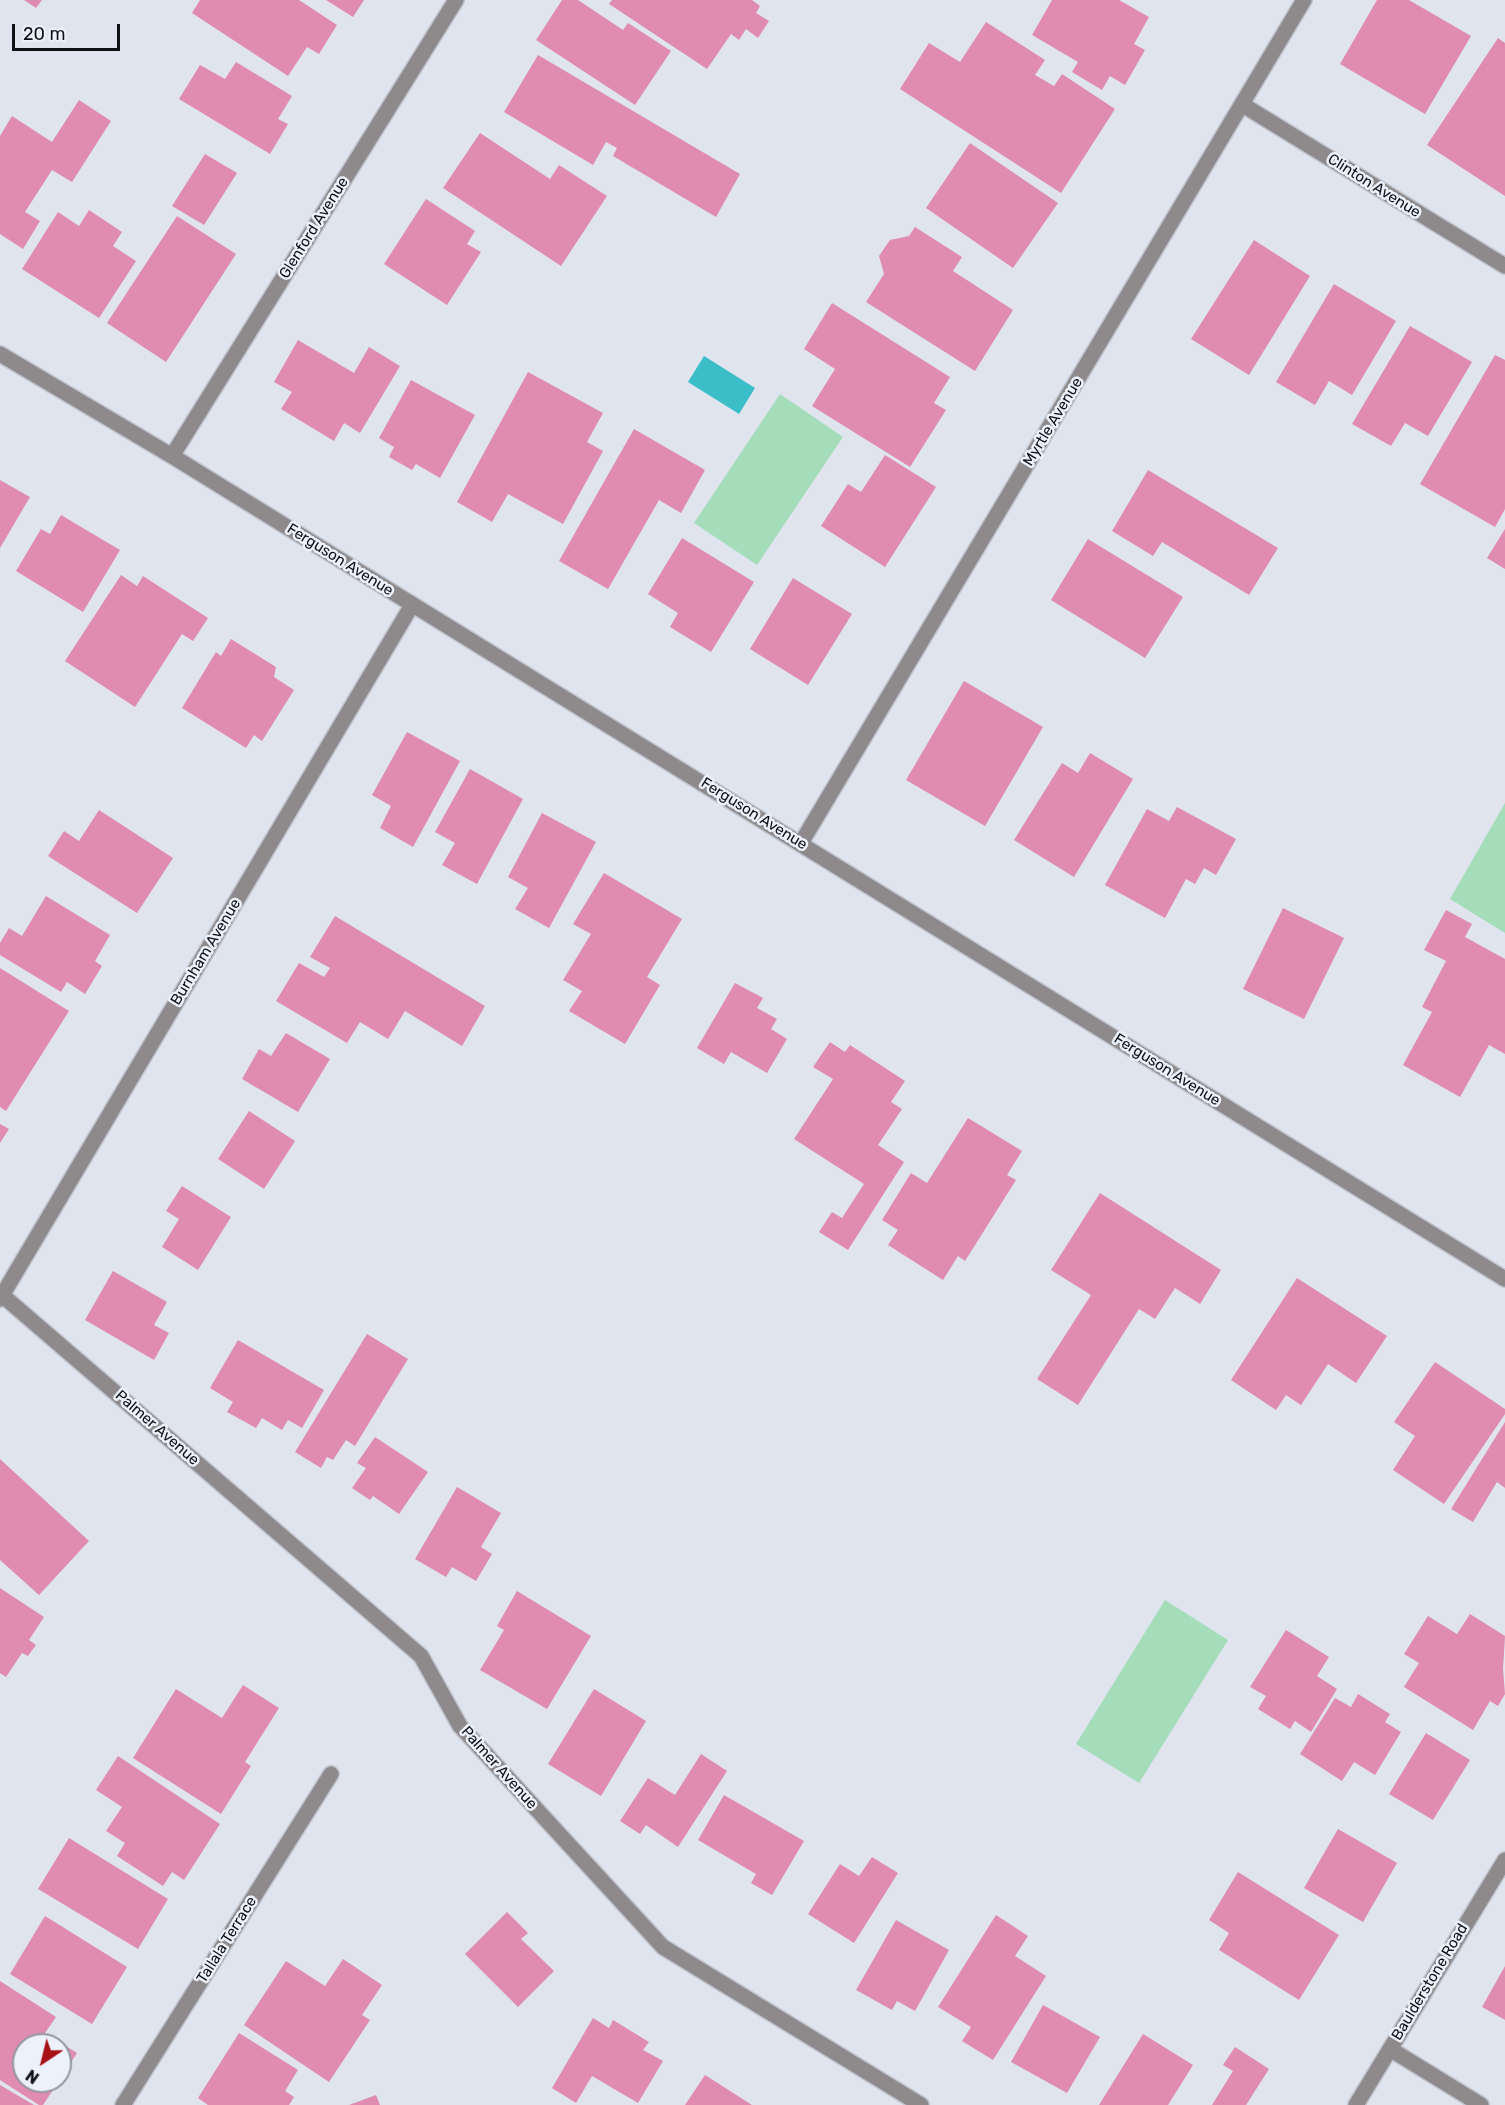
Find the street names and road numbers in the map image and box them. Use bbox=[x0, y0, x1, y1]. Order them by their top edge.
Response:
street label: Clinton Avenue bbox=[1324, 150, 1424, 222]
street label: Glenford Avenue bbox=[276, 174, 352, 282]
street label: Myrtle Avenue bbox=[1020, 375, 1086, 469]
street label: Ferguson Avenue bbox=[283, 520, 397, 600]
street label: Ferguson Avenue bbox=[697, 774, 811, 854]
street label: Burnham Avenue bbox=[167, 896, 245, 1008]
street label: Ferguson Avenue bbox=[1110, 1030, 1224, 1110]
street label: Palmer Avenue bbox=[111, 1387, 203, 1469]
street label: Palmer Avenue bbox=[457, 1723, 541, 1813]
street label: Tallala Terrace bbox=[193, 1893, 261, 1987]
street label: Baulderstone Road bbox=[1388, 1920, 1472, 2044]

